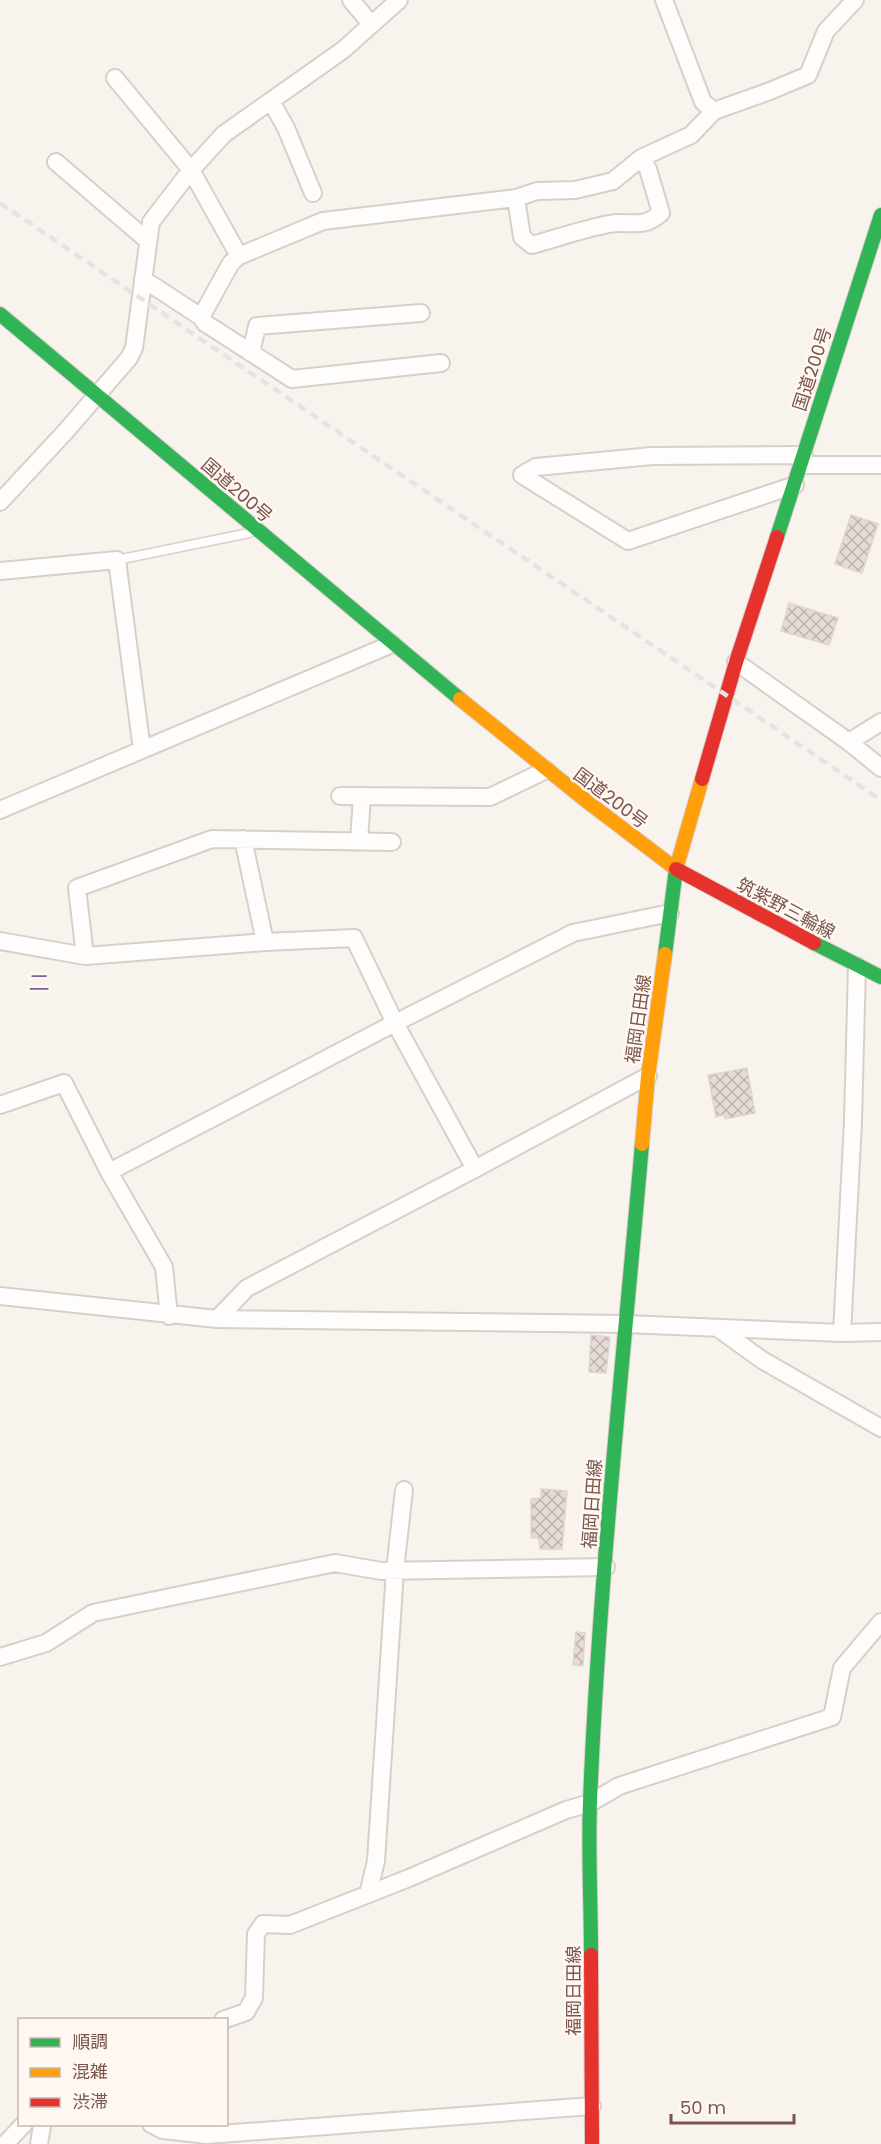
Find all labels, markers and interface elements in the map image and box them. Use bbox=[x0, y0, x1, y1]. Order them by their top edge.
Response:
street label: 国道200号 bbox=[787, 324, 837, 414]
street label: 国道200号 bbox=[196, 452, 278, 528]
street label: 国道200号 bbox=[569, 762, 653, 834]
street label: 筑紫野三輪線 bbox=[732, 872, 840, 944]
district label: 二 bbox=[29, 968, 50, 997]
street label: 福岡日田線 bbox=[619, 973, 657, 1065]
street label: 福岡日田線 bbox=[576, 1458, 608, 1550]
street label: 福岡日田線 bbox=[561, 1946, 586, 2036]
legend bbox=[18, 2018, 228, 2126]
text: 順調 bbox=[72, 2029, 108, 2054]
text: 混雑 bbox=[72, 2059, 108, 2084]
scale bar bbox=[671, 2087, 794, 2125]
text: 渋滞 bbox=[72, 2089, 108, 2114]
text: 50 m bbox=[680, 2095, 726, 2120]

